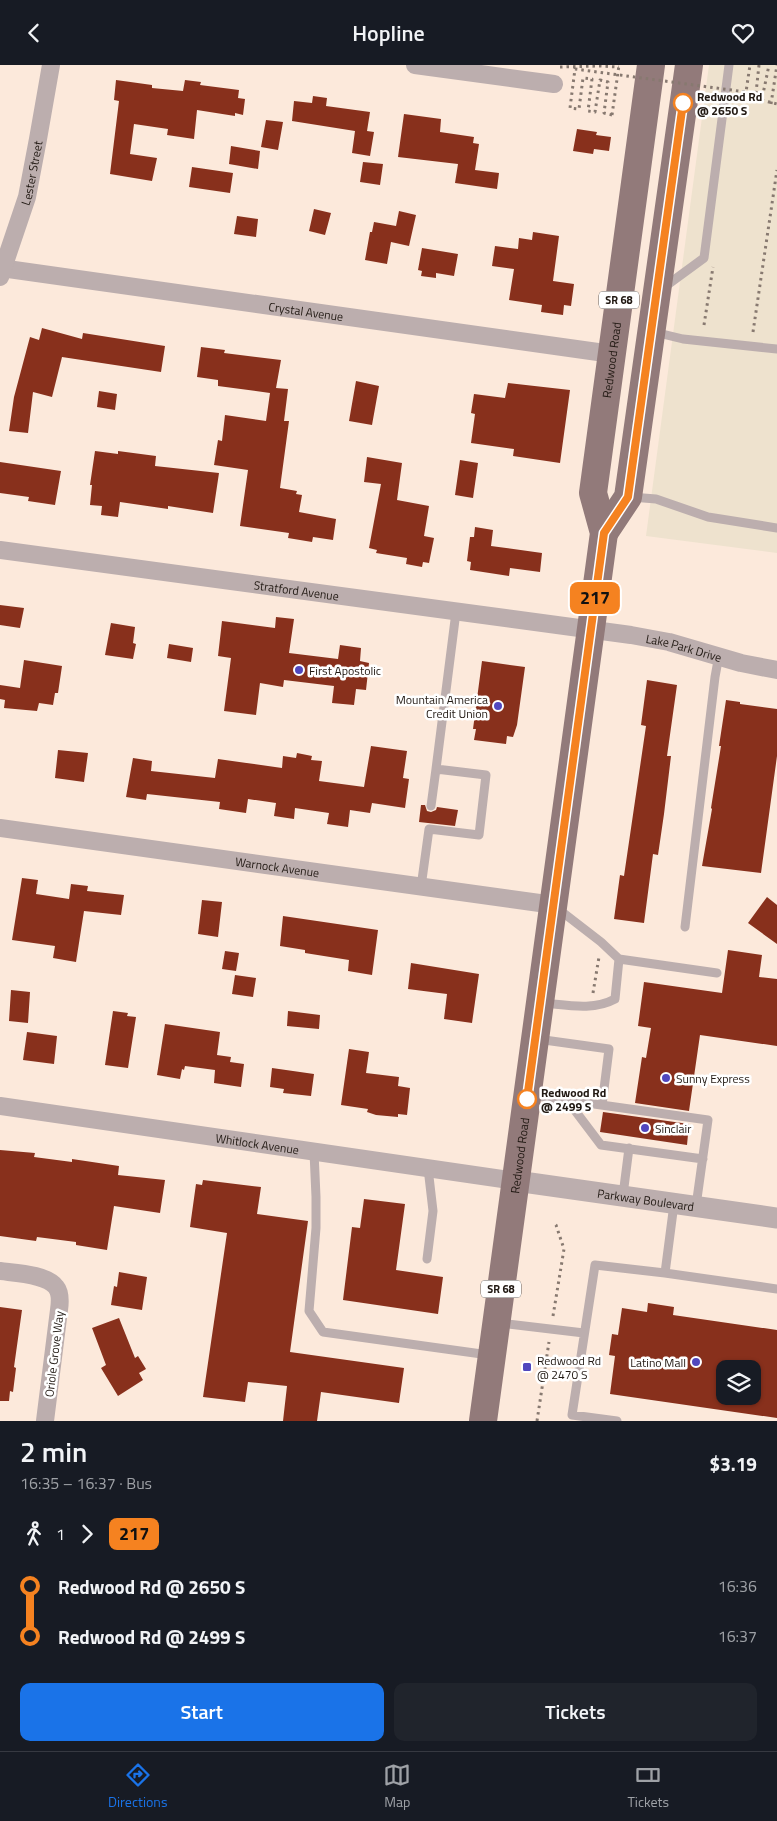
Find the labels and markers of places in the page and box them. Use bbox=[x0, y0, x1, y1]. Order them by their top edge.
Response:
place label: Redwood Rd @ 2650 S bbox=[697, 87, 762, 120]
marker: Redwood Rd @ 2650 S bbox=[673, 93, 693, 113]
place label: First Apostolic bbox=[309, 661, 381, 680]
marker: First Apostolic bbox=[293, 664, 305, 676]
place label: Mountain America Credit Union bbox=[396, 690, 488, 723]
marker: Mountain America Credit Union bbox=[492, 700, 504, 712]
place label: Sunny Express bbox=[676, 1069, 750, 1088]
marker: Sunny Express bbox=[660, 1072, 672, 1084]
place label: Redwood Rd @ 2499 S bbox=[541, 1083, 606, 1116]
marker: Redwood Rd @ 2499 S bbox=[517, 1089, 537, 1109]
place label: Sinclair bbox=[655, 1119, 691, 1138]
marker: Sinclair bbox=[639, 1122, 651, 1134]
place label: Redwood Rd @ 2470 S bbox=[537, 1351, 601, 1384]
place label: Latino Mall bbox=[630, 1353, 686, 1372]
marker: Latino Mall bbox=[690, 1356, 702, 1368]
marker: Redwood Rd @ 2470 S bbox=[521, 1361, 533, 1373]

